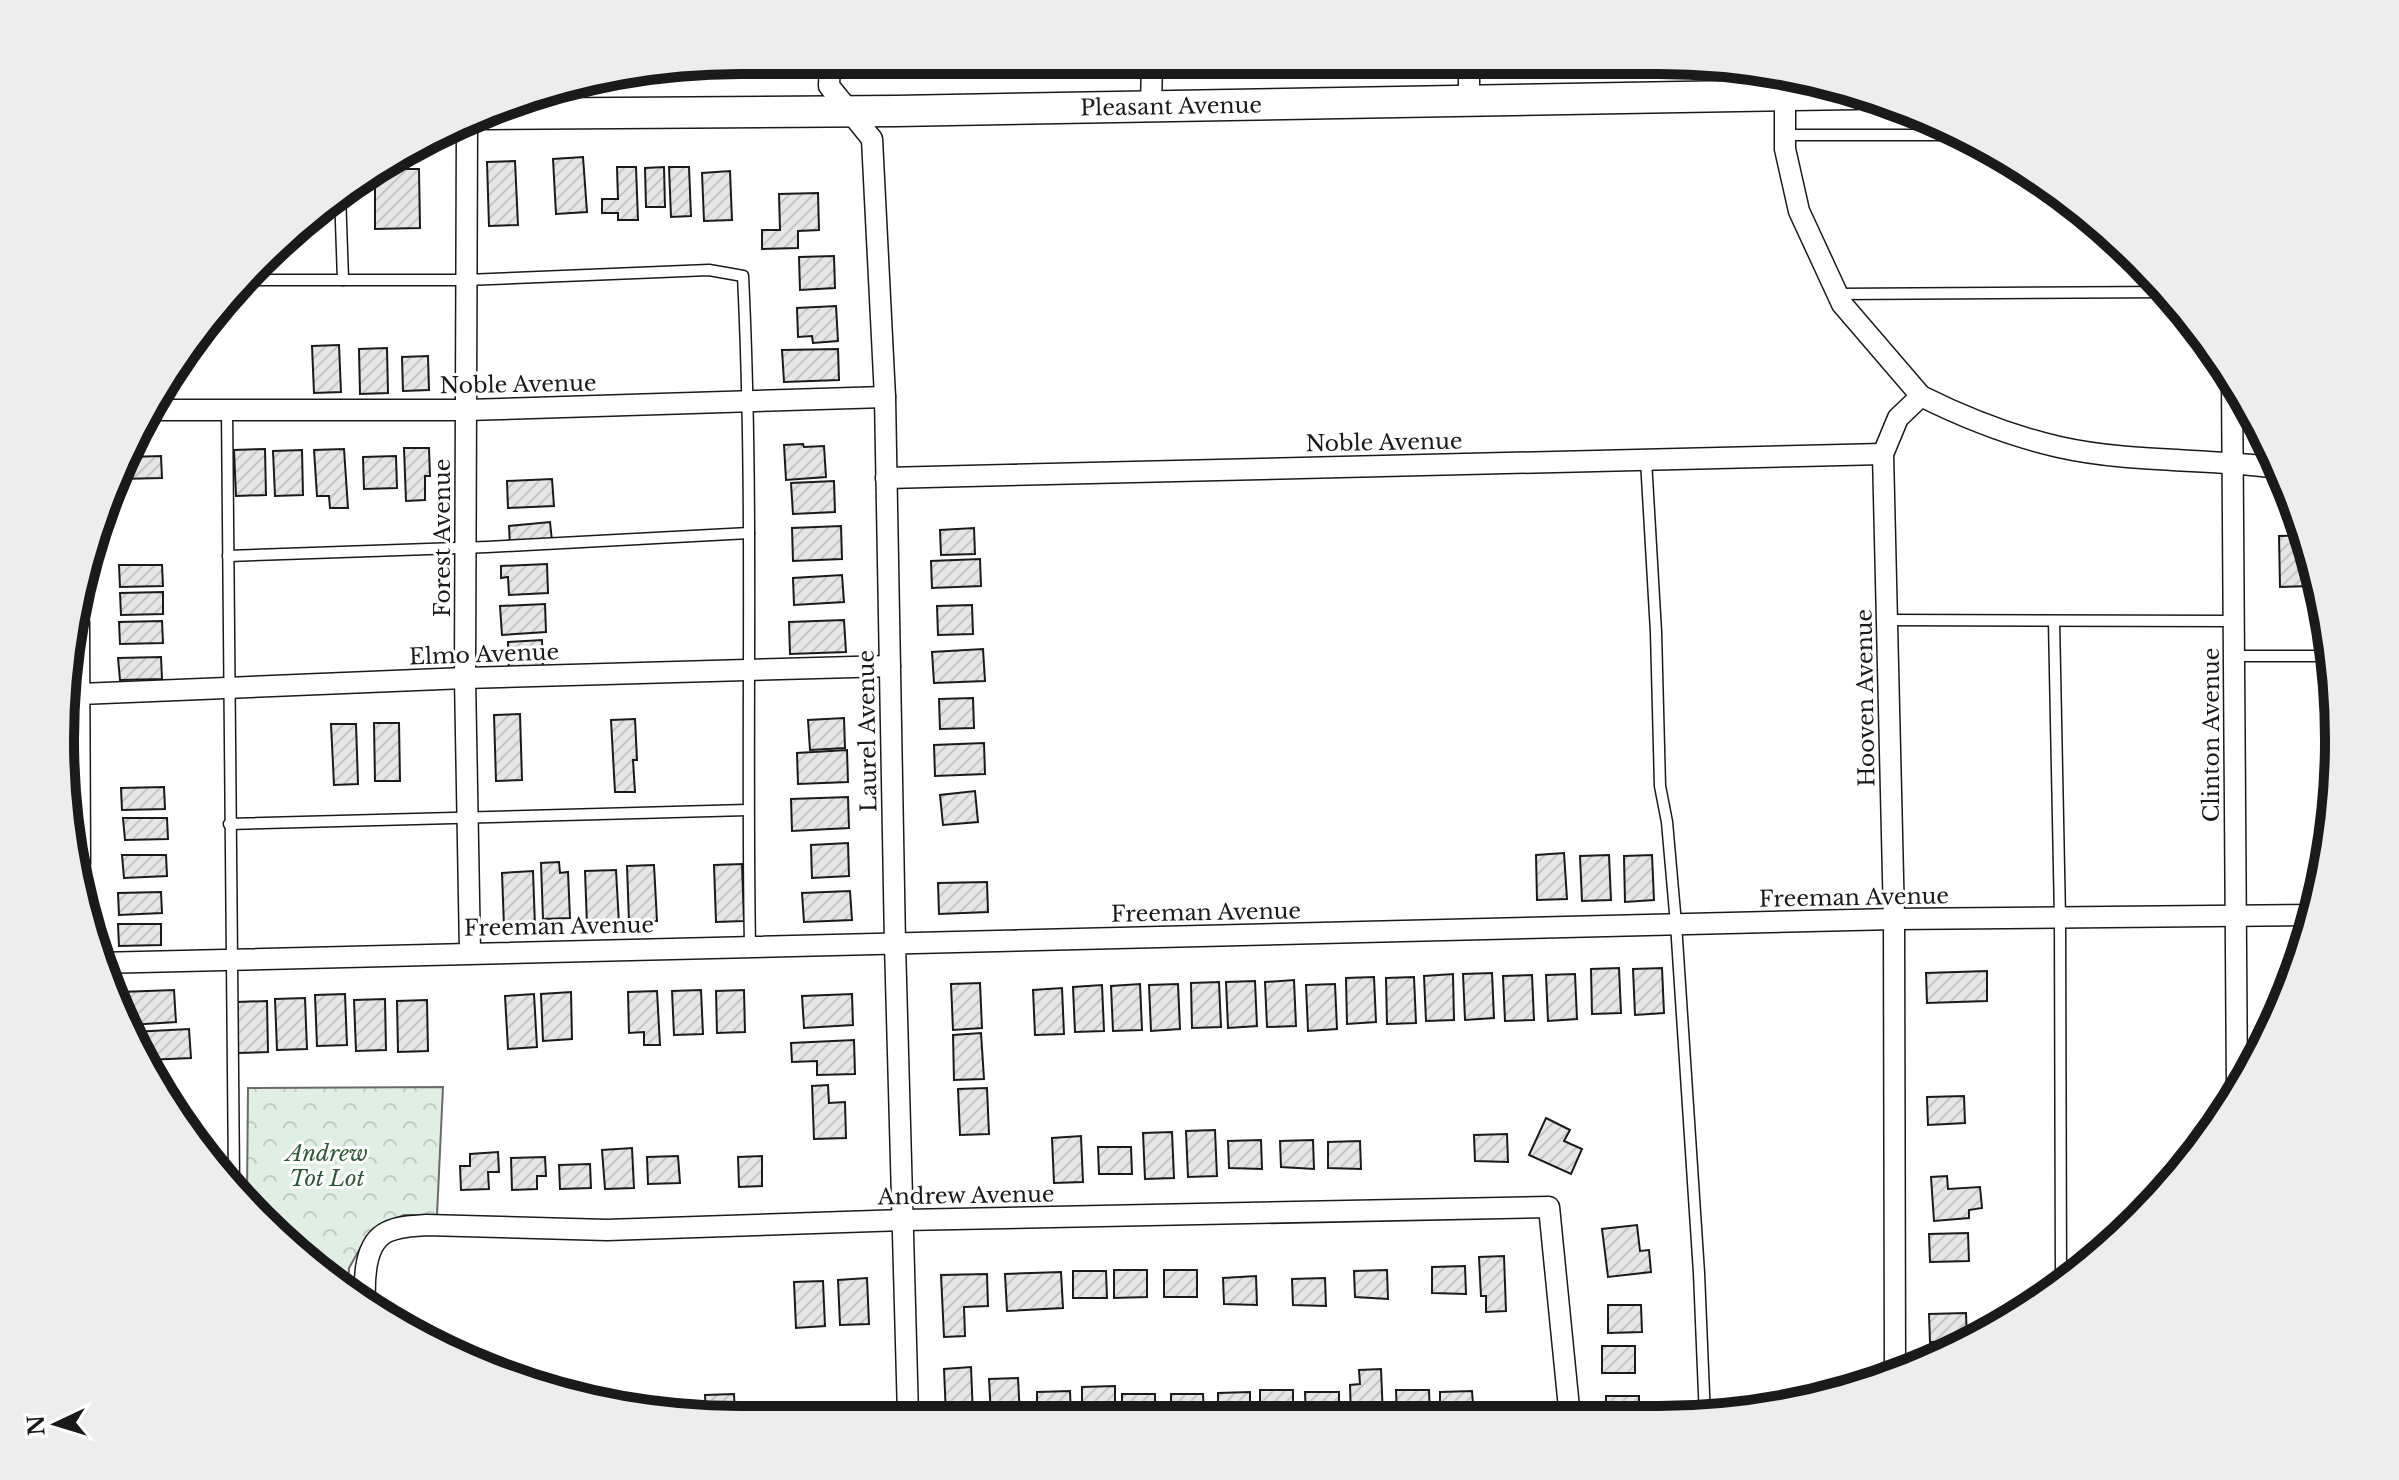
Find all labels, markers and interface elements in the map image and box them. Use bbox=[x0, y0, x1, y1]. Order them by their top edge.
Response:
street label: Pleasant Avenue bbox=[1080, 91, 1262, 122]
street label: Noble Avenue bbox=[439, 370, 597, 399]
street label: Noble Avenue bbox=[1305, 428, 1463, 457]
street label: Forest Avenue bbox=[429, 459, 456, 617]
street label: Hooven Avenue bbox=[1850, 609, 1881, 787]
street label: Elmo Avenue bbox=[408, 638, 560, 671]
street label: Clinton Avenue bbox=[2198, 648, 2225, 822]
street label: Laurel Avenue bbox=[853, 650, 882, 812]
street label: Freeman Avenue bbox=[1759, 882, 1949, 913]
street label: Freeman Avenue bbox=[1111, 897, 1301, 928]
street label: Freeman Avenue bbox=[464, 911, 654, 942]
park label: Andrew Tot Lot bbox=[283, 1140, 368, 1192]
street label: Andrew Avenue bbox=[876, 1180, 1055, 1211]
north arrow bbox=[16, 1384, 96, 1464]
text: N bbox=[22, 1414, 51, 1437]

